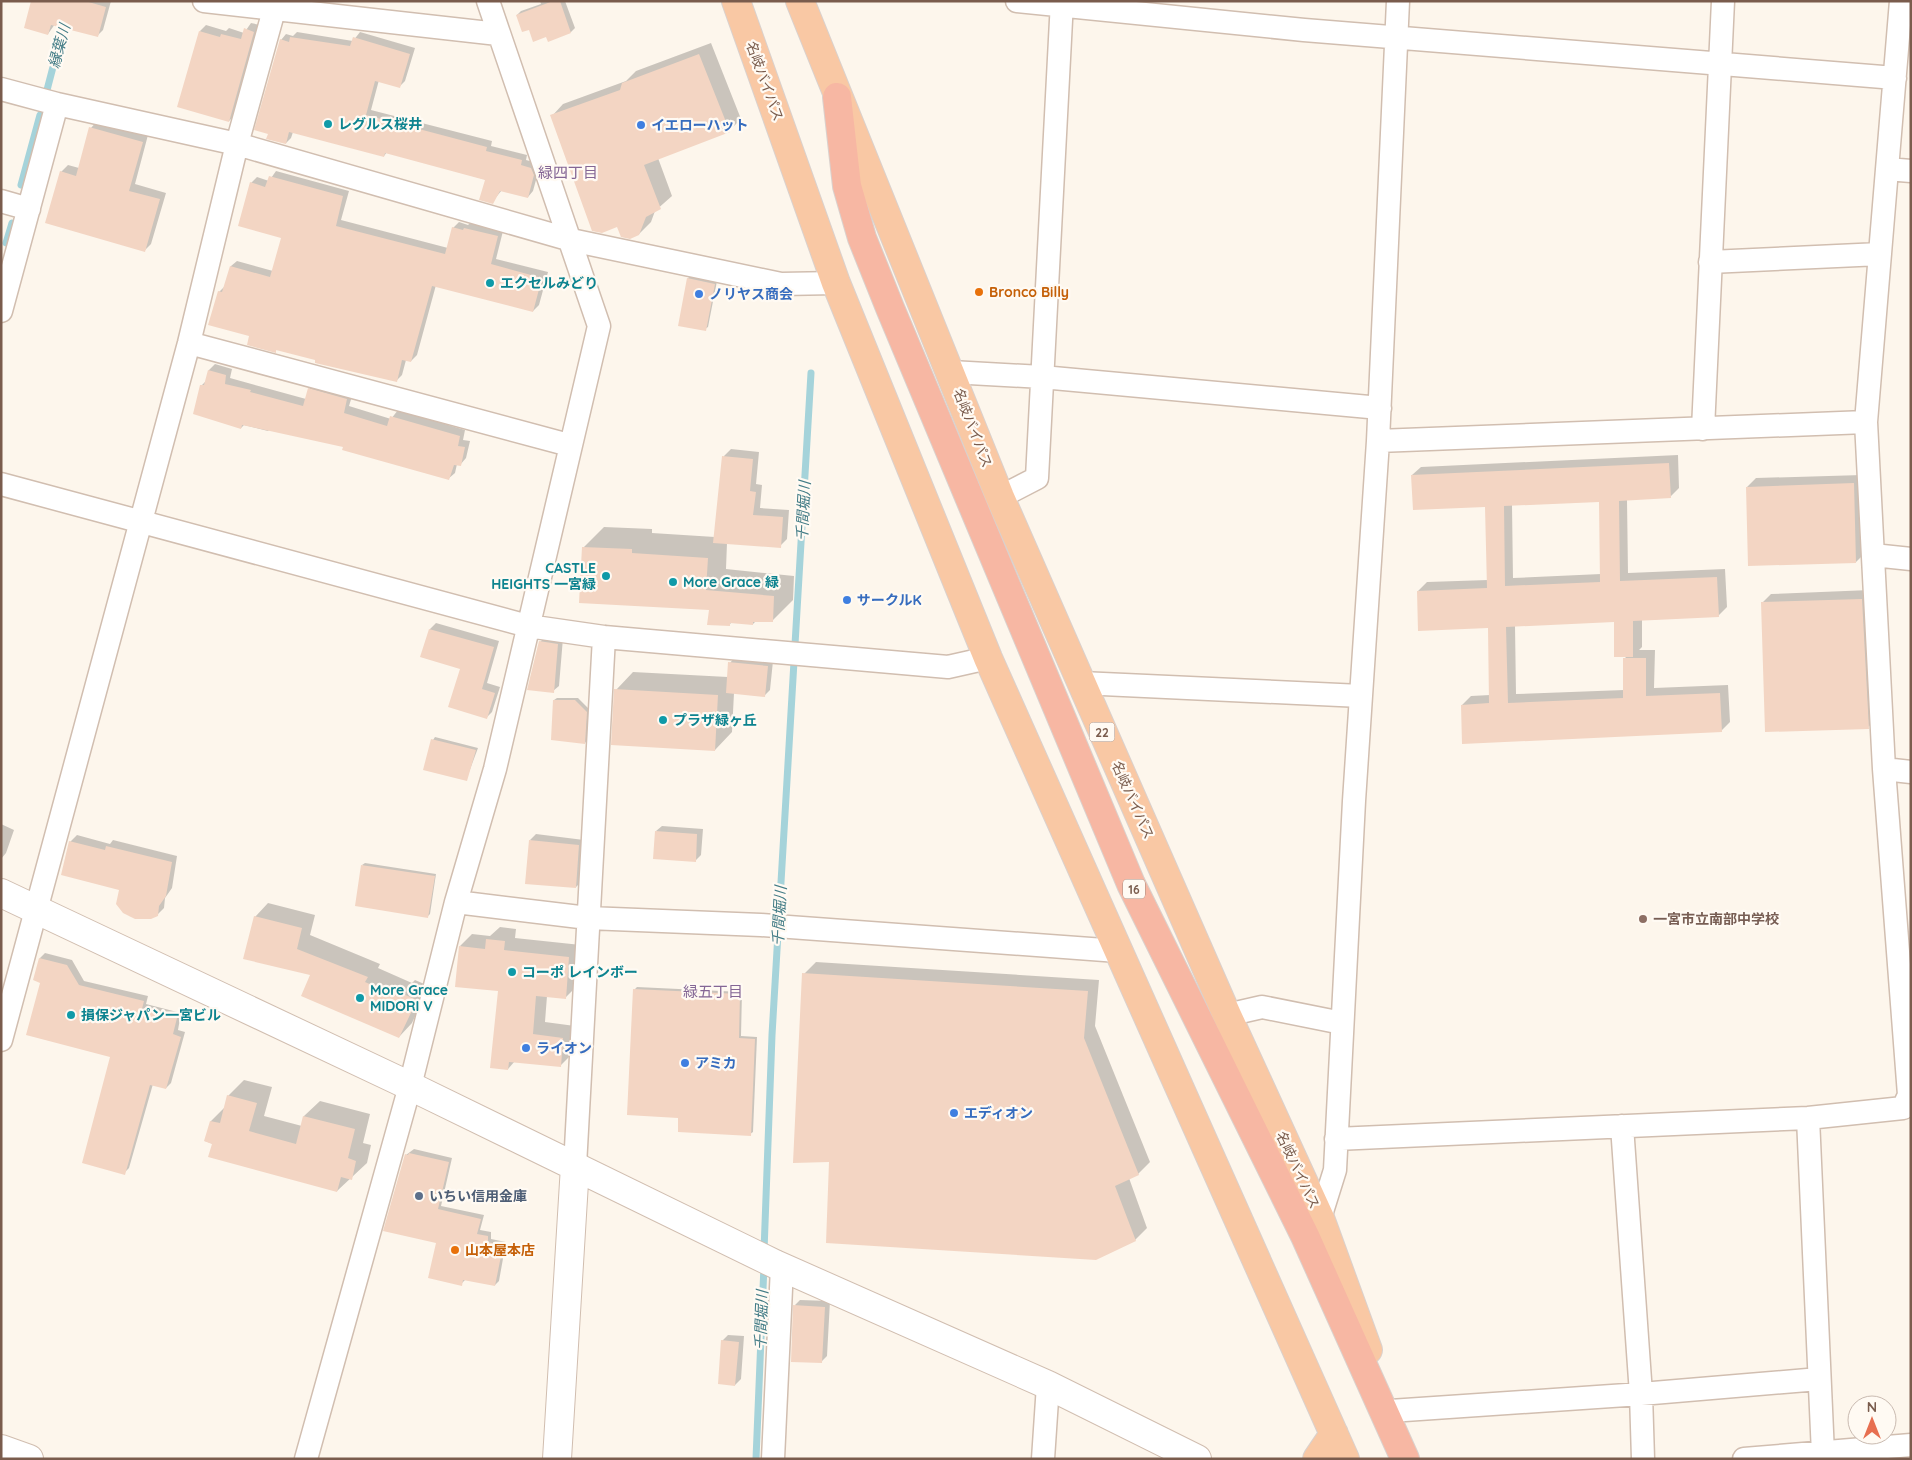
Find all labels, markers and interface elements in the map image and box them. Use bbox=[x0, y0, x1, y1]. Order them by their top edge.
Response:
water label: 縁葉川 bbox=[44, 20, 75, 70]
street label: 名岐バイパス bbox=[742, 39, 788, 123]
place label: レグルス桜井 bbox=[338, 115, 422, 133]
place label: イエローハット bbox=[651, 116, 749, 134]
marker: レグルス桜井 bbox=[322, 118, 334, 130]
marker: イエローハット bbox=[635, 119, 647, 131]
district label: 緑四丁目 bbox=[538, 163, 598, 182]
place label: エクセルみどり bbox=[500, 274, 598, 292]
marker: エクセルみどり bbox=[484, 277, 496, 289]
place label: Bronco Billy bbox=[989, 283, 1069, 301]
place label: ノリヤス商会 bbox=[709, 285, 793, 303]
marker: Bronco Billy bbox=[973, 286, 985, 298]
marker: ノリヤス商会 bbox=[693, 288, 705, 300]
street label: 名岐バイパス bbox=[950, 386, 996, 470]
water label: 千間堀川 bbox=[792, 479, 814, 541]
place label: CASTLE HEIGHTS 一宮緑 bbox=[491, 559, 596, 593]
marker: CASTLE HEIGHTS 一宮緑 bbox=[600, 570, 612, 582]
place label: More Grace 緑 bbox=[683, 573, 779, 591]
marker: More Grace 緑 bbox=[667, 576, 679, 588]
place label: サークルK bbox=[857, 591, 922, 609]
marker: サークルK bbox=[841, 594, 853, 606]
place label: プラザ緑ヶ丘 bbox=[673, 711, 757, 729]
marker: プラザ緑ヶ丘 bbox=[657, 714, 669, 726]
road number: 22 bbox=[1090, 722, 1114, 742]
street label: 名岐バイパス bbox=[1108, 758, 1158, 842]
road number: 16 bbox=[1123, 880, 1145, 899]
water label: 千間堀川 bbox=[768, 884, 790, 946]
place label: 一宮市立南部中学校 bbox=[1653, 910, 1779, 928]
marker: 一宮市立南部中学校 bbox=[1637, 913, 1649, 925]
place label: コーポ レインボー bbox=[522, 963, 638, 981]
marker: コーポ レインボー bbox=[506, 966, 518, 978]
place label: More Grace MIDORI V bbox=[370, 981, 448, 1015]
district label: 緑五丁目 bbox=[683, 982, 743, 1001]
marker: More Grace MIDORI V bbox=[354, 992, 366, 1004]
place label: 損保ジャパン一宮ビル bbox=[81, 1006, 221, 1024]
marker: 損保ジャパン一宮ビル bbox=[65, 1009, 77, 1021]
place label: ライオン bbox=[536, 1039, 592, 1057]
marker: ライオン bbox=[520, 1042, 532, 1054]
place label: アミカ bbox=[695, 1054, 737, 1072]
marker: アミカ bbox=[679, 1057, 691, 1069]
place label: エディオン bbox=[964, 1104, 1033, 1122]
marker: エディオン bbox=[948, 1107, 960, 1119]
street label: 名岐バイパス bbox=[1272, 1128, 1324, 1212]
place label: いちい信用金庫 bbox=[429, 1187, 527, 1205]
marker: いちい信用金庫 bbox=[413, 1190, 425, 1202]
place label: 山本屋本店 bbox=[465, 1241, 535, 1259]
marker: 山本屋本店 bbox=[449, 1244, 461, 1256]
water label: 千間堀川 bbox=[750, 1288, 772, 1350]
north arrow bbox=[1847, 1395, 1897, 1445]
text: N bbox=[1867, 1398, 1877, 1416]

